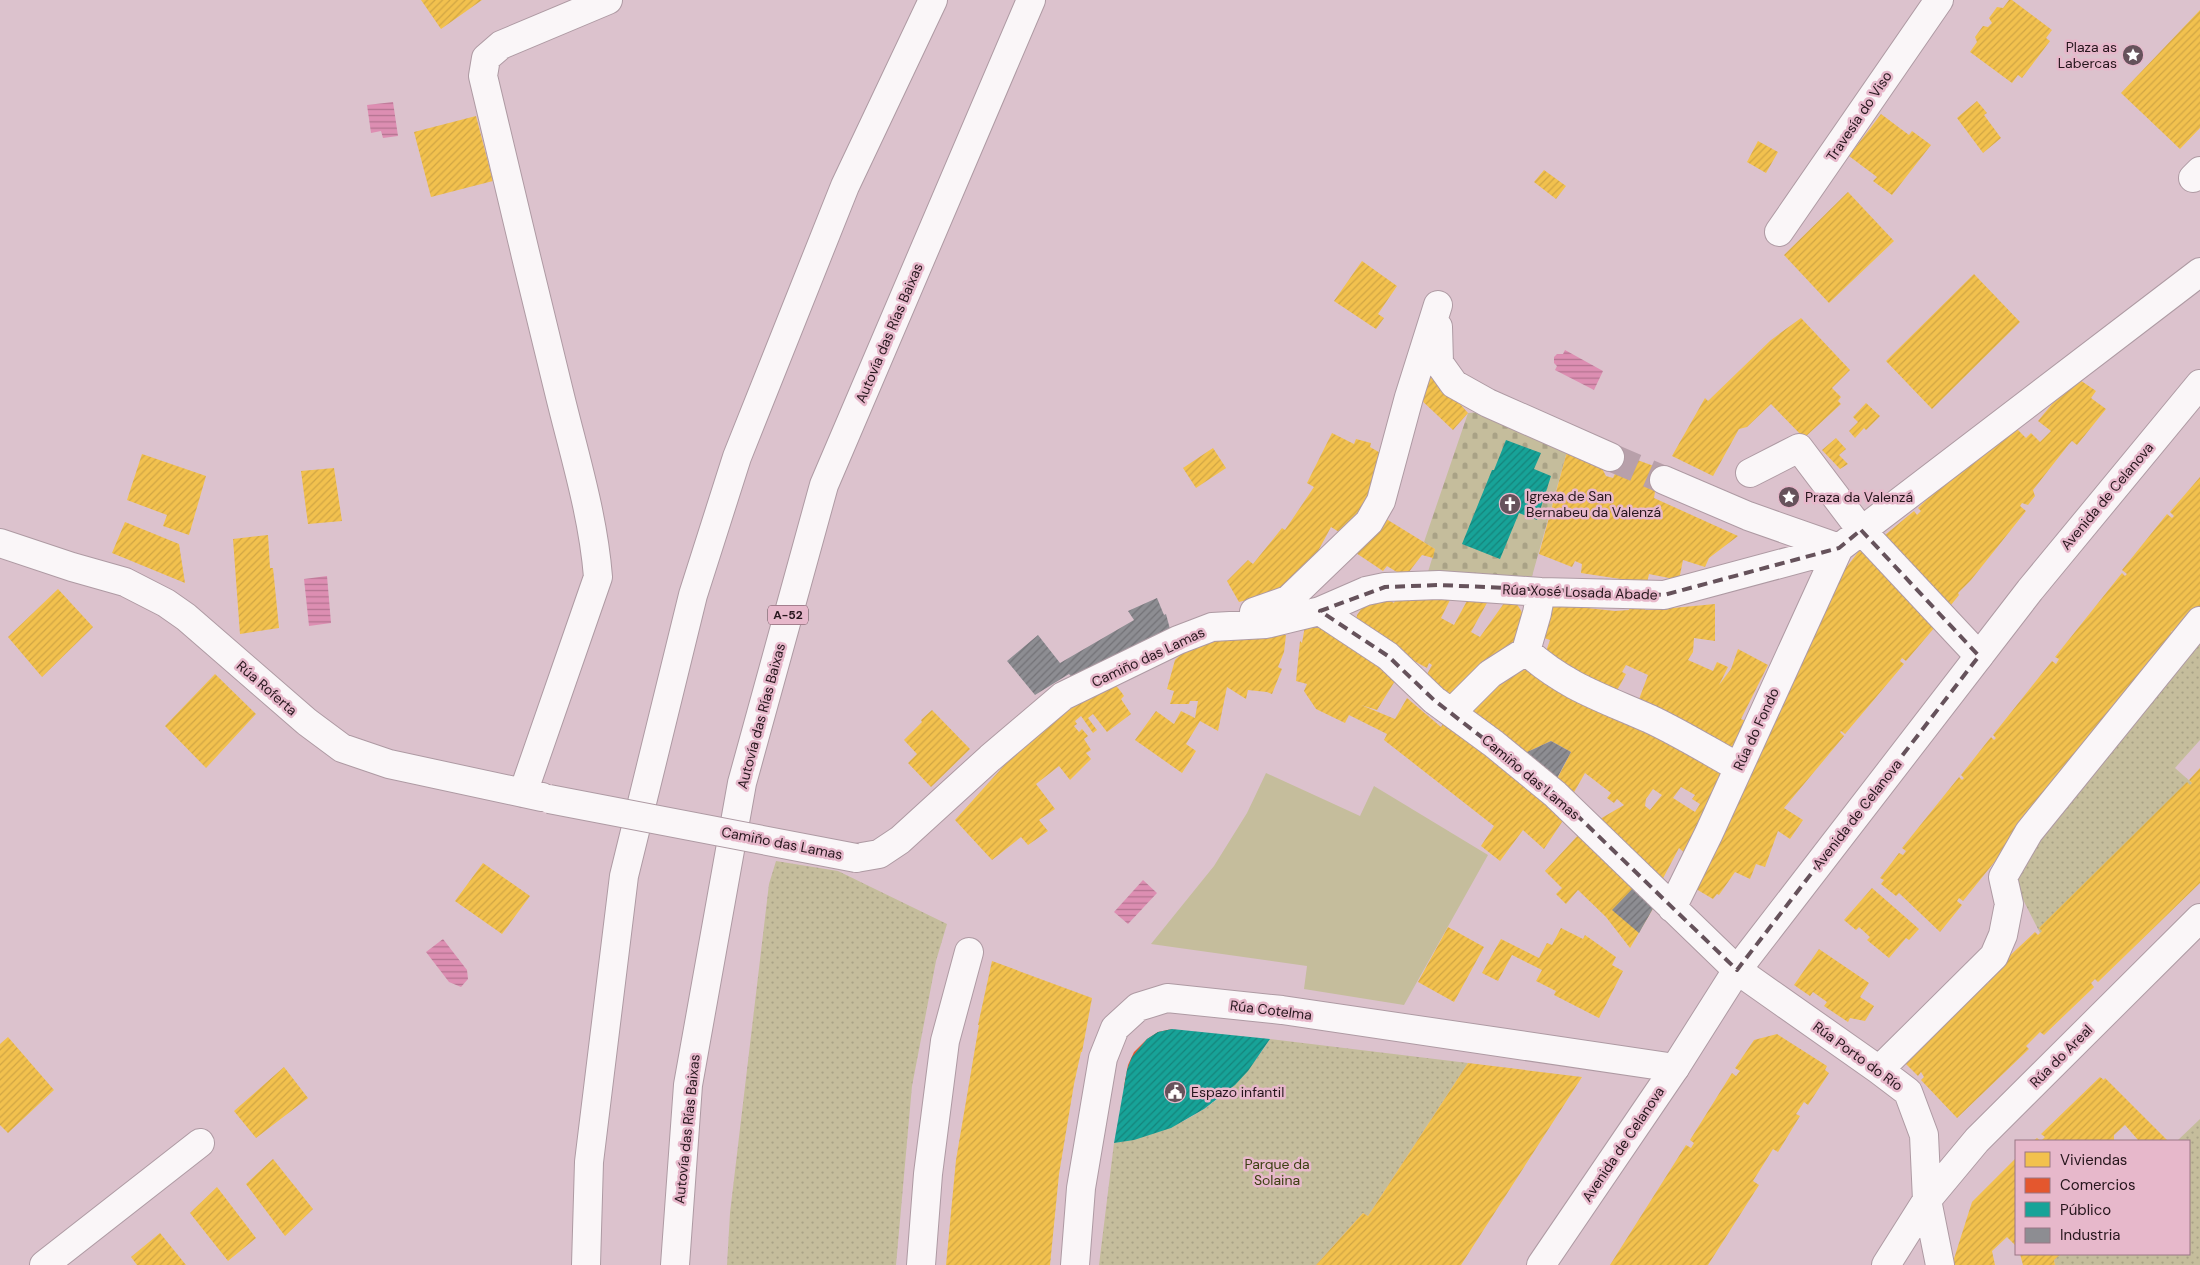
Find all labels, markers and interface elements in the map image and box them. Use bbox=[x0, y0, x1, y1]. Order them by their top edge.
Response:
place label: Plaza as Labercas bbox=[2058, 38, 2117, 72]
place icon: Plaza as Labercas bbox=[2121, 43, 2145, 67]
street label: Travesía do Viso bbox=[1822, 67, 1896, 165]
street label: Autovía das Rías Baixas bbox=[851, 260, 927, 406]
street label: Avenida de Celanova bbox=[2057, 439, 2157, 553]
place icon: Praza da Valenzá bbox=[1777, 485, 1801, 509]
place label: Igrexa de San Bernabeu da Valenzá bbox=[1526, 487, 1661, 521]
place label: Praza da Valenzá bbox=[1805, 488, 1913, 506]
church icon: Igrexa de San Bernabeu da Valenzá bbox=[1498, 492, 1522, 516]
street label: Rúa Xosé Losada Abade bbox=[1502, 580, 1658, 604]
road number: A-52 bbox=[768, 606, 808, 624]
street label: Camiño das Lamas bbox=[1089, 623, 1207, 691]
street label: Autovía das Rías Baixas bbox=[733, 641, 789, 791]
street label: Rúa Roferta bbox=[233, 657, 301, 719]
street label: Rúa do Fondo bbox=[1729, 685, 1783, 773]
street label: Camiño das Lamas bbox=[1478, 731, 1584, 823]
street label: Avenida de Celanova bbox=[1808, 755, 1906, 873]
street label: Camiño das Lamas bbox=[720, 822, 844, 864]
street label: Rúa Cotelma bbox=[1229, 996, 1313, 1024]
street label: Rúa Porto do Río bbox=[1810, 1017, 1906, 1095]
street label: Rúa do Areal bbox=[2026, 1021, 2096, 1091]
street label: Autovía das Rías Baixas bbox=[670, 1053, 704, 1205]
public building icon: Espazo infantil bbox=[1163, 1080, 1187, 1104]
place label: Espazo infantil bbox=[1191, 1083, 1284, 1101]
street label: Avenida de Celanova bbox=[1578, 1083, 1668, 1205]
legend bbox=[2015, 1140, 2190, 1255]
text: Viviendas bbox=[2060, 1150, 2127, 1170]
park label: Parque da Solaina bbox=[1244, 1155, 1310, 1189]
text: Comercios bbox=[2060, 1175, 2135, 1195]
text: Público bbox=[2060, 1200, 2111, 1220]
text: Industria bbox=[2060, 1225, 2121, 1245]

